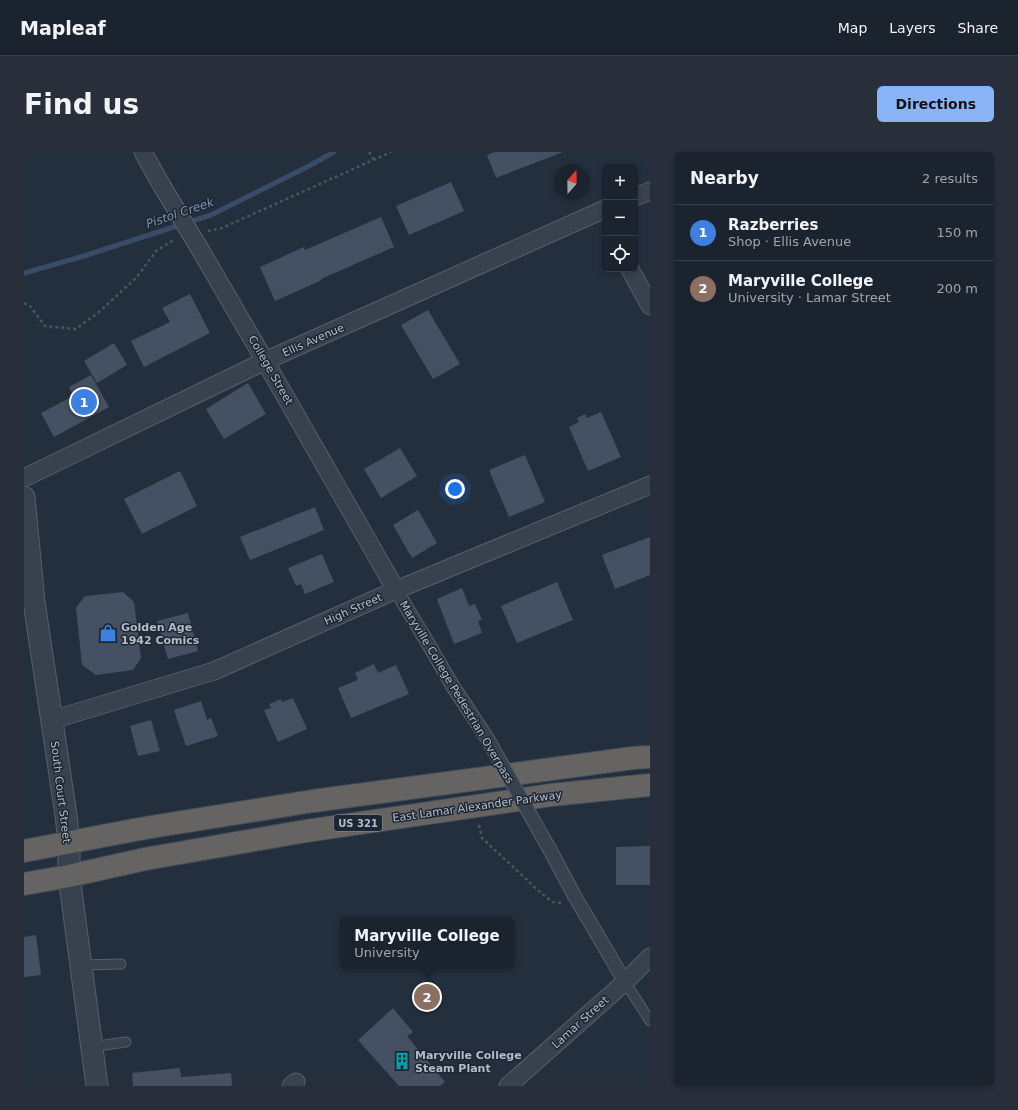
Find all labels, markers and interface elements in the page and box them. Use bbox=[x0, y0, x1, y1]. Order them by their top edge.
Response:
text: Mapleaf bbox=[20, 17, 106, 39]
text: Map bbox=[838, 20, 867, 36]
text: Layers bbox=[889, 20, 936, 36]
text: Share bbox=[958, 20, 998, 36]
button: Directions bbox=[877, 86, 994, 122]
text: Find us bbox=[24, 88, 139, 121]
north arrow bbox=[554, 164, 590, 200]
map controls bbox=[602, 164, 638, 272]
button: + bbox=[602, 164, 638, 200]
text: Nearby bbox=[690, 168, 759, 188]
text: 2 results bbox=[922, 171, 978, 186]
water label: Pistol Creek bbox=[144, 194, 217, 231]
button: − bbox=[602, 200, 638, 236]
text: Razberries bbox=[728, 216, 818, 234]
text: 1 bbox=[698, 225, 708, 240]
text: 150 m bbox=[936, 225, 978, 240]
text: Shop · Ellis Avenue bbox=[728, 234, 851, 249]
button: locate bbox=[602, 236, 638, 272]
text: Maryville College bbox=[728, 272, 874, 290]
text: 2 bbox=[698, 281, 708, 296]
text: 200 m bbox=[936, 281, 978, 296]
text: University · Lamar Street bbox=[728, 290, 891, 305]
street label: Ellis Avenue bbox=[280, 321, 346, 360]
street label: College Street bbox=[245, 333, 296, 408]
pin: 1 bbox=[71, 387, 97, 417]
your location bbox=[445, 479, 465, 499]
street label: High Street bbox=[322, 591, 385, 628]
street label: Maryville College Pedestrian Overpass bbox=[397, 598, 517, 786]
place label: Golden Age 1942 Comics bbox=[121, 621, 200, 647]
shop icon: Golden Age 1942 Comics bbox=[98, 623, 118, 643]
street label: South Court Street bbox=[48, 740, 73, 844]
street label: East Lamar Alexander Parkway bbox=[392, 788, 563, 825]
road number: US 321 bbox=[334, 815, 382, 831]
popup bbox=[340, 917, 514, 969]
text: Maryville College bbox=[354, 927, 500, 945]
text: University bbox=[354, 945, 420, 960]
pin: 2 bbox=[414, 982, 440, 1012]
street label: Lamar Street bbox=[549, 993, 612, 1051]
place label: Maryville College Steam Plant bbox=[415, 1049, 522, 1075]
building icon: Maryville College Steam Plant bbox=[392, 1051, 412, 1071]

